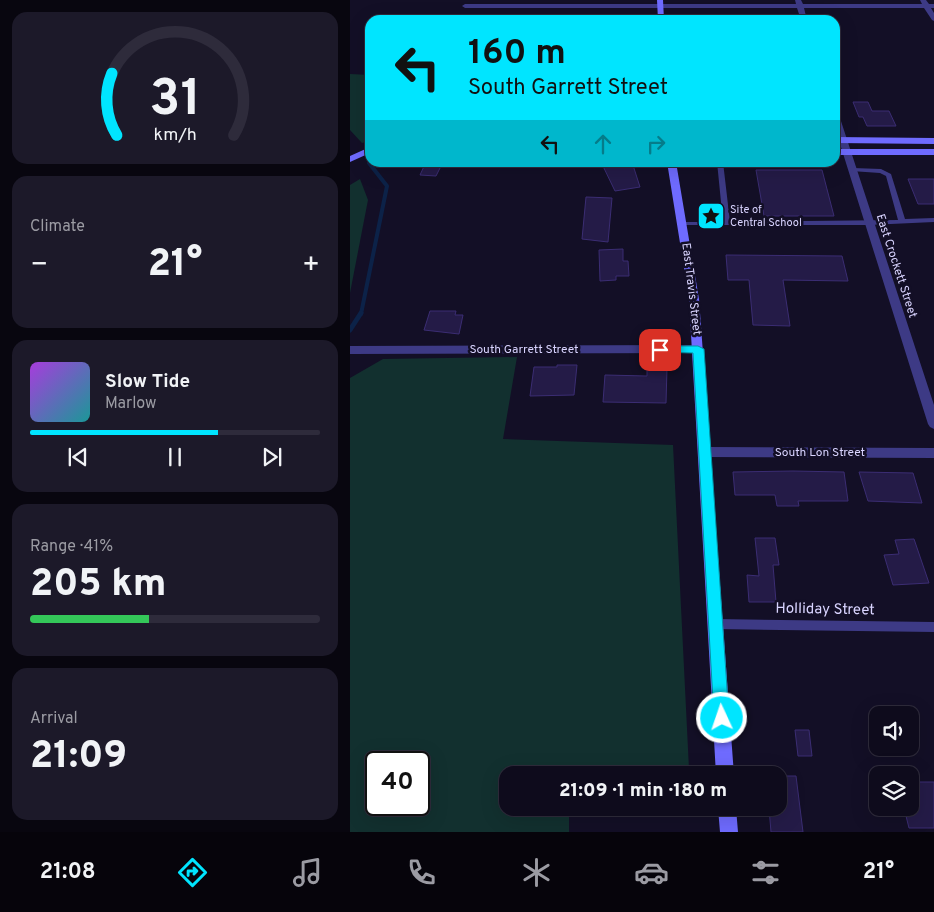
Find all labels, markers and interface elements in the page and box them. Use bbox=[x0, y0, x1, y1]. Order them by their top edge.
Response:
text: 160 m bbox=[468, 32, 566, 76]
icon: left bbox=[385, 35, 450, 100]
text: 31 bbox=[149, 68, 201, 134]
text: South Garrett Street bbox=[468, 75, 668, 102]
text: km/h bbox=[153, 124, 197, 147]
icon: left bbox=[536, 130, 564, 158]
icon: ahead bbox=[589, 130, 617, 158]
icon: right bbox=[642, 130, 670, 158]
place icon: Site of Central School bbox=[696, 201, 726, 231]
place label: Site of Central School bbox=[730, 203, 802, 230]
street label: East Crockett Street bbox=[872, 212, 920, 320]
text: Climate bbox=[30, 217, 85, 237]
text: 21° bbox=[148, 241, 202, 290]
street label: East Travis Street bbox=[677, 242, 705, 336]
text: − bbox=[30, 248, 48, 284]
text: + bbox=[302, 248, 320, 284]
pin bbox=[639, 329, 681, 371]
icon: arrive bbox=[646, 336, 674, 364]
street label: South Garrett Street bbox=[469, 342, 579, 358]
text: Slow Tide bbox=[105, 370, 190, 394]
text: Marlow bbox=[105, 394, 157, 414]
icon: previous bbox=[64, 443, 92, 471]
icon: pause bbox=[161, 443, 189, 471]
icon: next bbox=[258, 443, 286, 471]
street label: South Lon Street bbox=[775, 445, 865, 461]
text: Range · 41% bbox=[30, 537, 113, 557]
text: 205 km bbox=[30, 561, 166, 610]
street label: Holliday Street bbox=[775, 600, 875, 620]
position arrow bbox=[695, 691, 747, 743]
map controls bbox=[869, 706, 919, 816]
button: sound bbox=[869, 706, 919, 756]
text: Arrival bbox=[30, 709, 78, 729]
text: 21:09 bbox=[30, 733, 127, 782]
speed limit sign: 40 bbox=[365, 751, 430, 816]
button: layers bbox=[869, 766, 919, 816]
text: 21:09 · 1 min · 180 m bbox=[559, 779, 727, 803]
icon: directions bbox=[175, 855, 210, 890]
icon: music bbox=[290, 855, 325, 890]
icon: phone bbox=[404, 855, 439, 890]
icon: climate bbox=[519, 855, 554, 890]
icon: car bbox=[634, 855, 669, 890]
icon: filters bbox=[748, 855, 783, 890]
text: 21:08 bbox=[40, 859, 96, 886]
text: 21° bbox=[863, 859, 894, 886]

